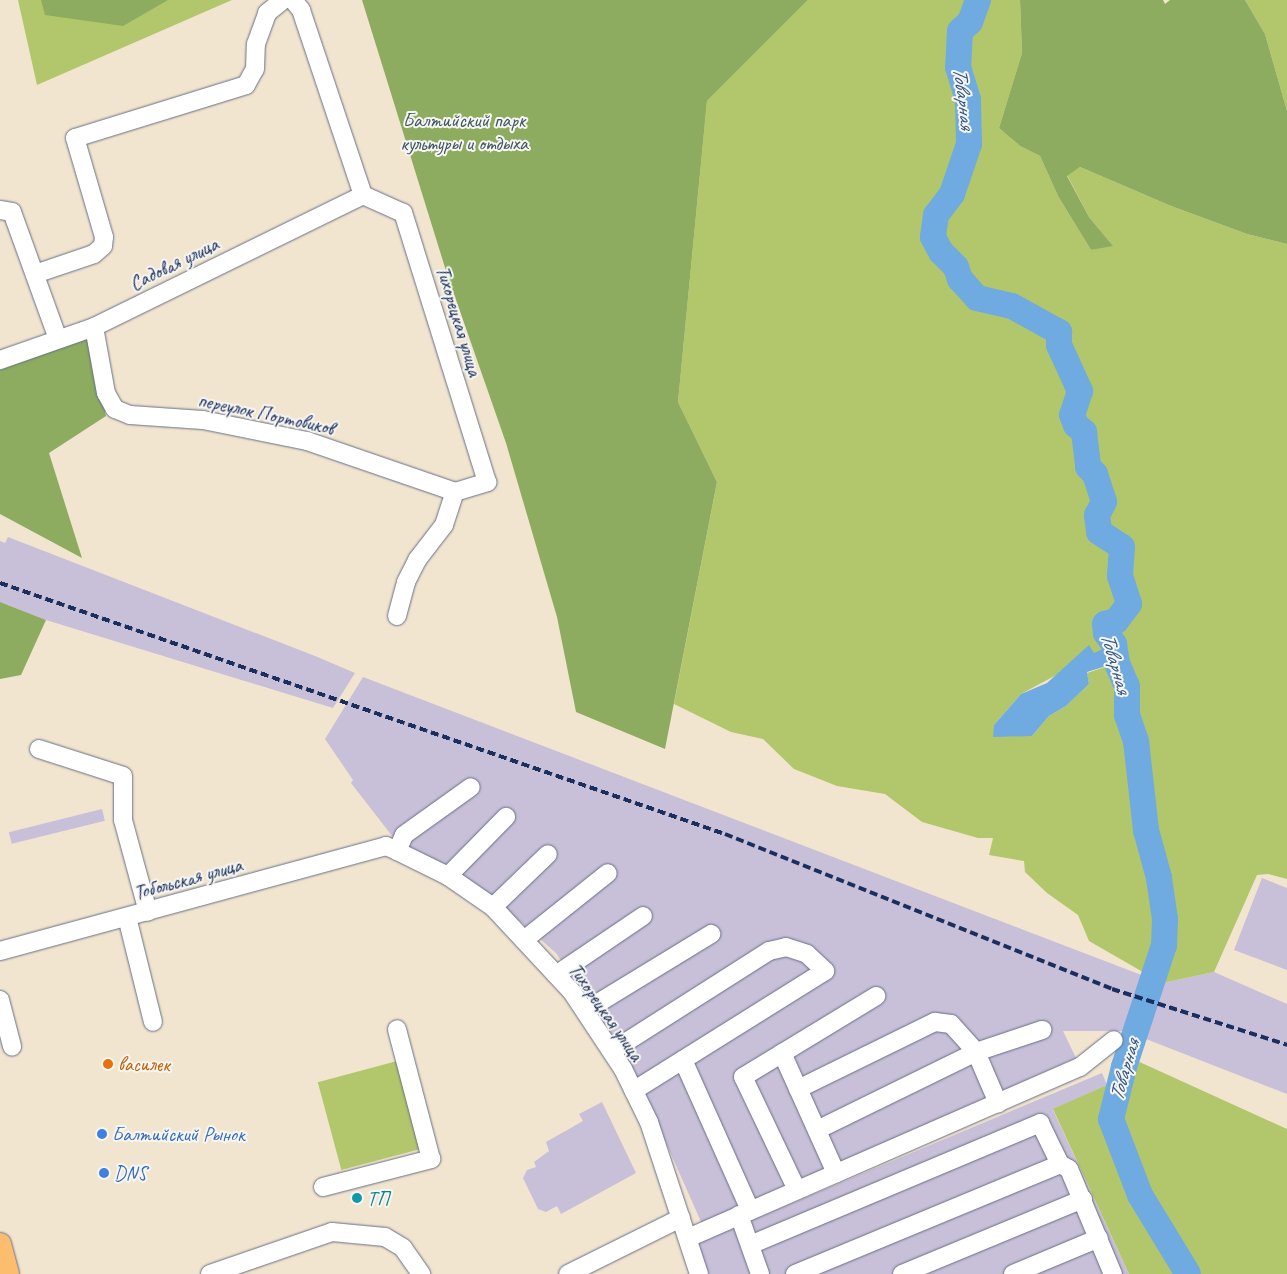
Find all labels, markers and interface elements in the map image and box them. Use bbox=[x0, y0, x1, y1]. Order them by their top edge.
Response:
water label: Товарная bbox=[948, 66, 980, 130]
park label: Балтийский парк культуры и отдыха bbox=[400, 108, 528, 155]
street label: Садовая улица bbox=[125, 232, 223, 296]
street label: Тихорецкая улица bbox=[431, 262, 487, 380]
street label: переулок Портовиков bbox=[195, 388, 337, 440]
water label: Товарная bbox=[1095, 630, 1137, 696]
street label: Тобольская улица bbox=[131, 853, 245, 905]
street label: Тихорецкая улица bbox=[563, 957, 649, 1067]
water label: Товарная bbox=[1103, 1037, 1145, 1103]
place label: василек bbox=[118, 1052, 170, 1076]
marker: василек bbox=[102, 1058, 114, 1070]
place label: Балтийский Рынок bbox=[112, 1122, 244, 1146]
marker: Балтийский Рынок bbox=[96, 1128, 108, 1140]
place label: DNS bbox=[114, 1161, 147, 1185]
marker: DNS bbox=[98, 1167, 110, 1179]
place label: ТП bbox=[367, 1186, 388, 1210]
marker: ТП bbox=[351, 1192, 363, 1204]

